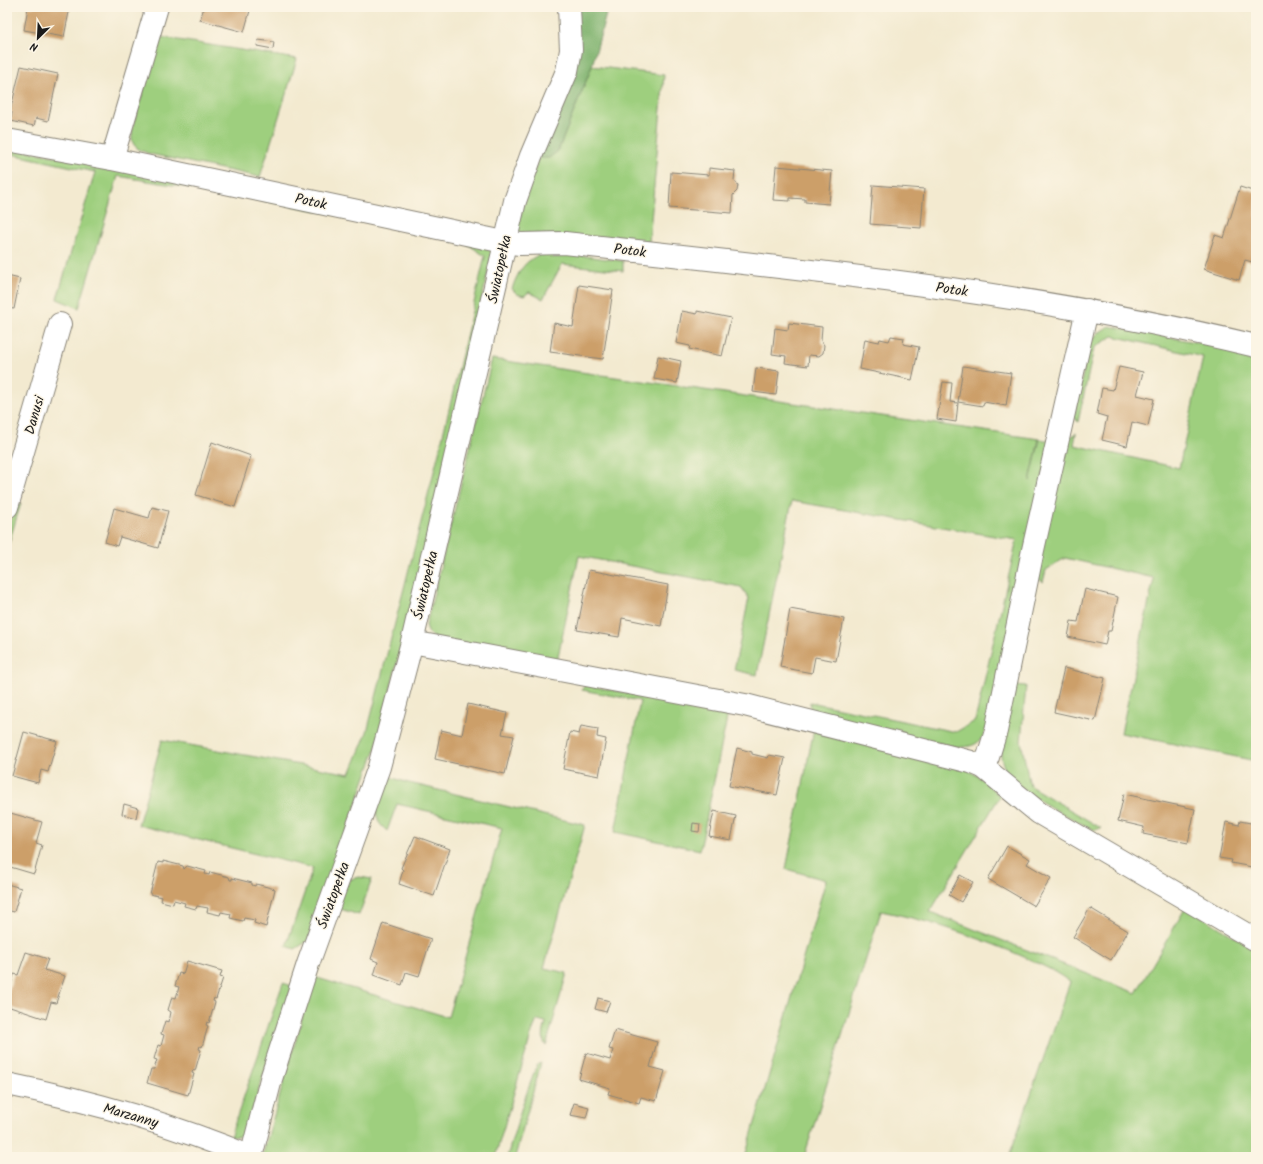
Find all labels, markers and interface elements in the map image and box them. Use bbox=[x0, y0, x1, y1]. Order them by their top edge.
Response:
north arrow bbox=[18, 18, 58, 58]
text: N bbox=[27, 37, 41, 56]
street label: Potok bbox=[293, 188, 329, 216]
street label: Światopełka bbox=[482, 233, 518, 306]
street label: Potok bbox=[613, 238, 648, 264]
street label: Potok bbox=[934, 277, 970, 303]
street label: Danusi bbox=[19, 393, 51, 437]
street label: Światopełka bbox=[407, 549, 445, 622]
street label: Światopełka bbox=[312, 859, 356, 932]
street label: Marzanny bbox=[101, 1098, 161, 1134]

